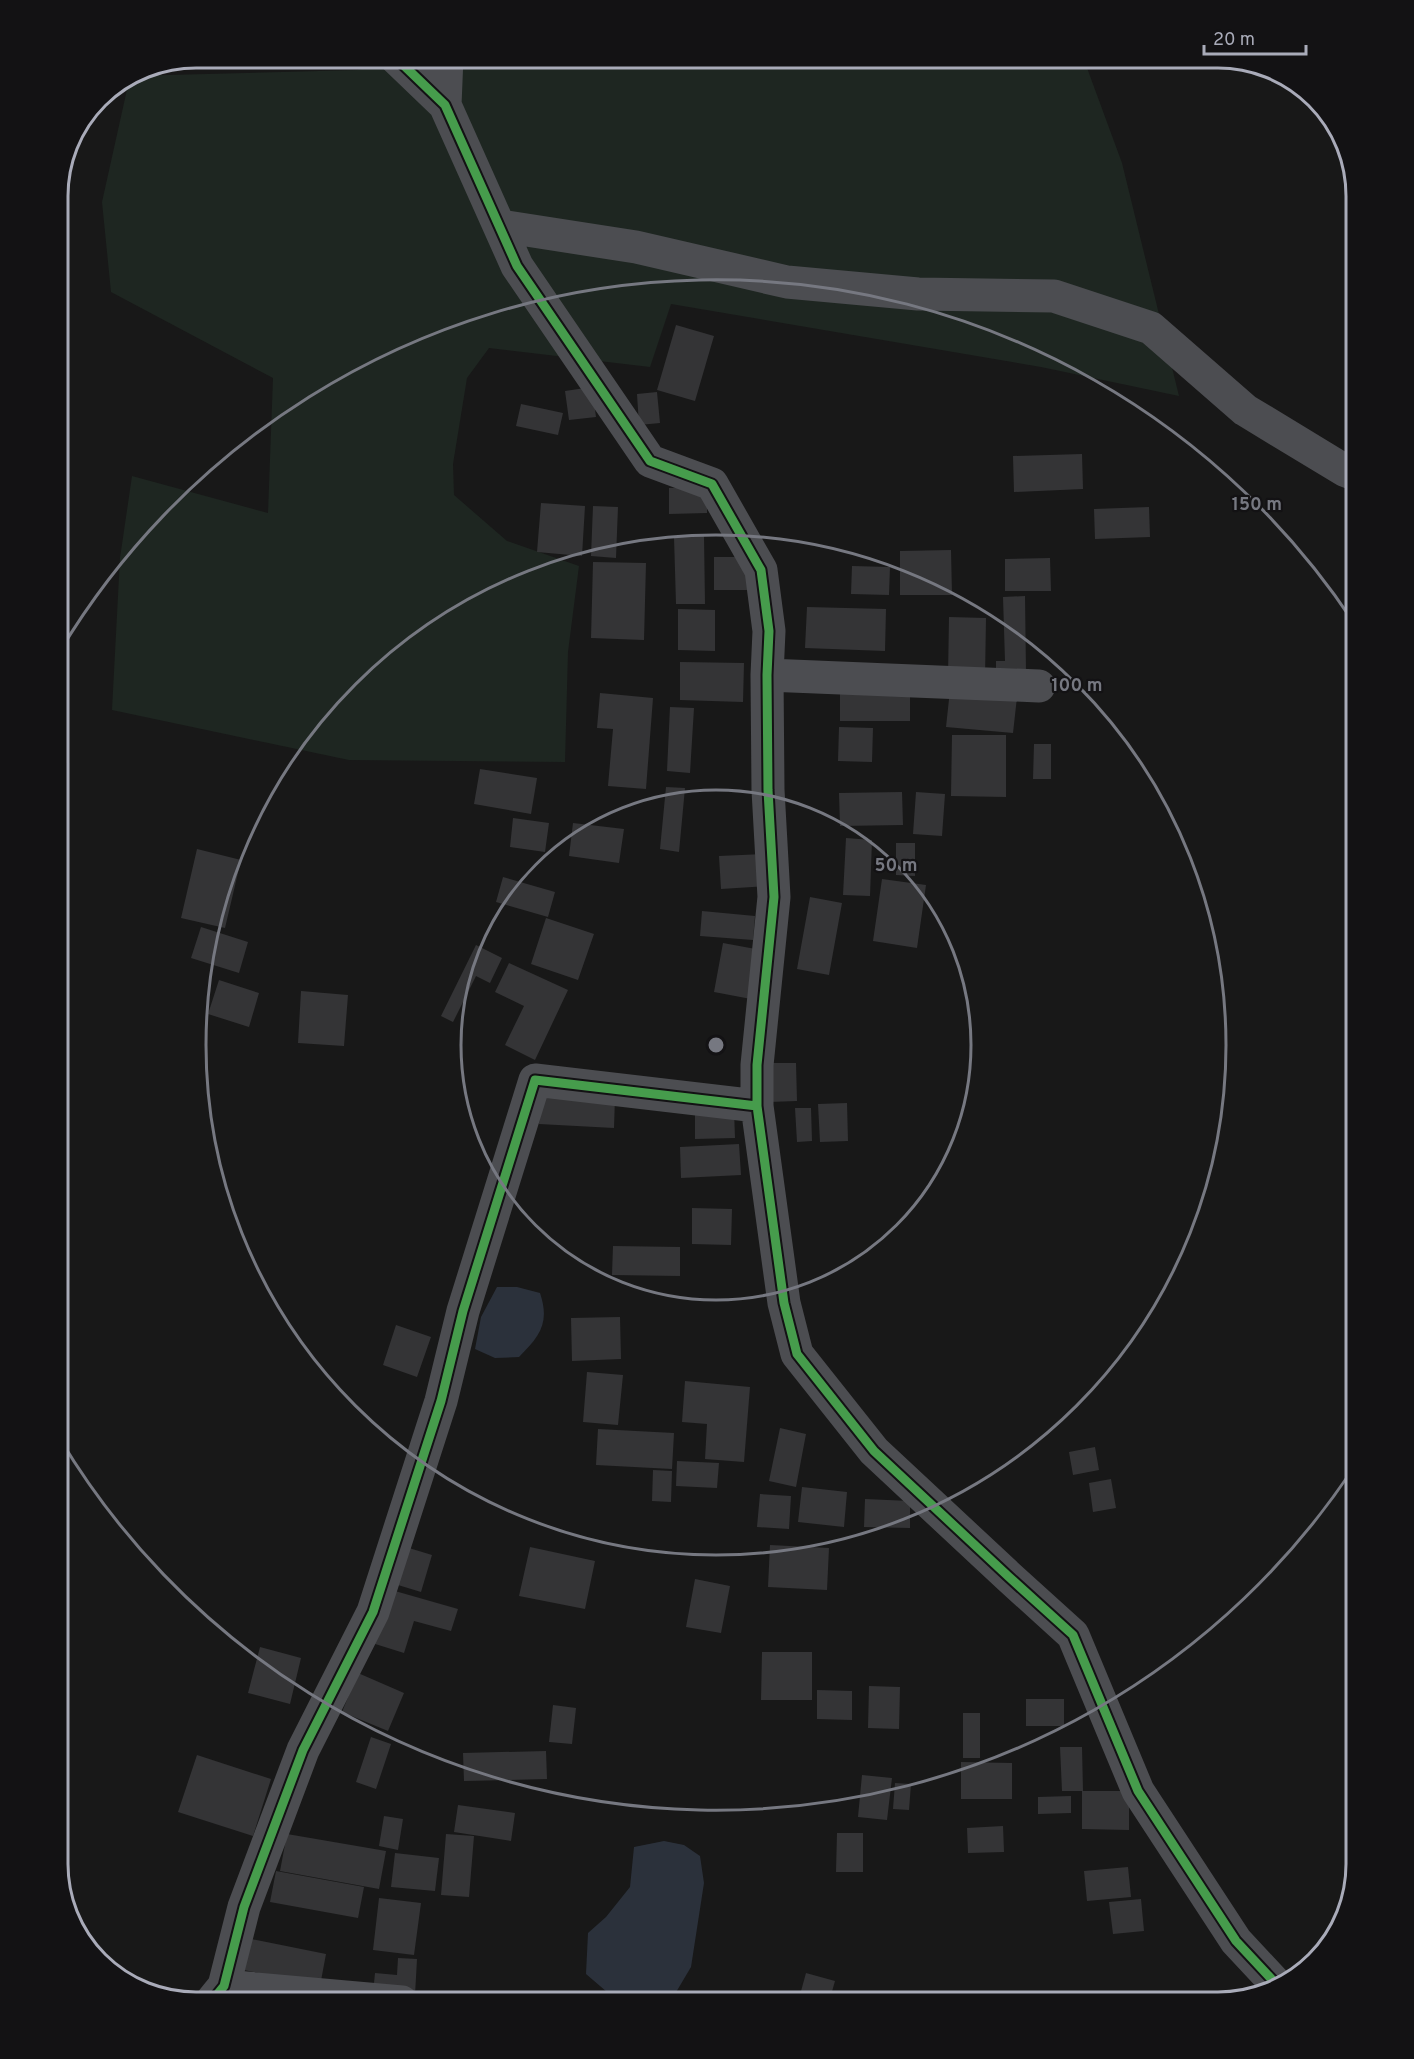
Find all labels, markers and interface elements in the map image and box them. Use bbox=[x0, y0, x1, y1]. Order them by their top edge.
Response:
scale bar bbox=[1204, 18, 1306, 56]
text: 20 m bbox=[1213, 29, 1255, 52]
text: 150 m bbox=[1232, 494, 1282, 517]
text: 100 m bbox=[1051, 675, 1103, 698]
text: 50 m bbox=[874, 855, 918, 878]
centre of rings bbox=[706, 1035, 726, 1055]

